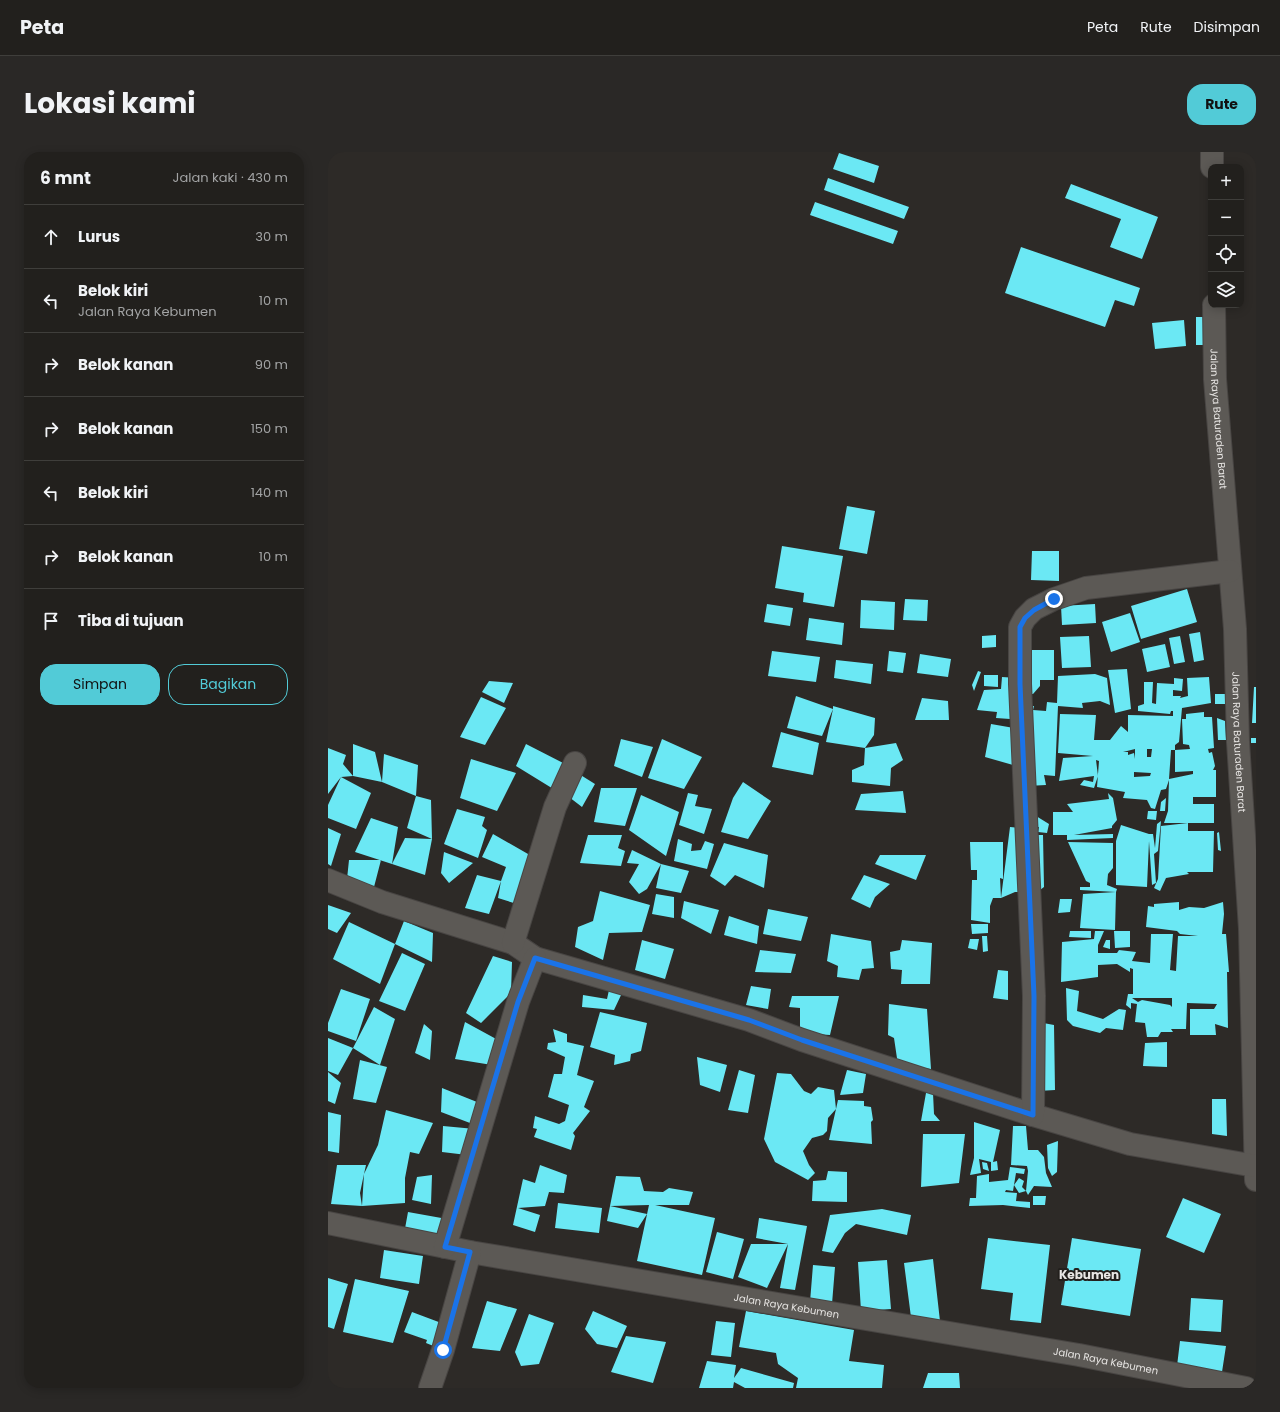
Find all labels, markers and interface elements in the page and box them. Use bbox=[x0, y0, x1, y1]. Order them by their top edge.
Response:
text: Peta bbox=[20, 14, 64, 41]
text: Peta bbox=[1087, 17, 1118, 37]
text: Rute bbox=[1140, 17, 1172, 37]
text: Disimpan bbox=[1194, 17, 1260, 37]
text: Lokasi kami bbox=[24, 84, 196, 123]
button: Rute bbox=[1187, 84, 1256, 125]
map controls bbox=[1208, 164, 1244, 308]
button: + bbox=[1208, 164, 1244, 200]
text: 6 mnt bbox=[40, 166, 91, 190]
text: Jalan kaki · 430 m bbox=[173, 168, 288, 187]
button: − bbox=[1208, 200, 1244, 236]
icon: ahead bbox=[40, 226, 62, 248]
text: Lurus bbox=[78, 226, 120, 247]
text: 30 m bbox=[255, 227, 288, 246]
button: locate bbox=[1208, 236, 1244, 272]
button: layers bbox=[1208, 272, 1244, 308]
text: Belok kiri bbox=[78, 280, 148, 301]
icon: left bbox=[40, 290, 62, 312]
text: 10 m bbox=[259, 291, 288, 310]
text: Jalan Raya Kebumen bbox=[78, 302, 216, 321]
street label: Jalan Raya Baturaden Barat bbox=[1207, 348, 1231, 490]
icon: right bbox=[40, 354, 62, 376]
text: Belok kanan bbox=[78, 354, 173, 375]
text: 90 m bbox=[255, 355, 288, 374]
icon: right bbox=[40, 418, 62, 440]
text: Belok kanan bbox=[78, 418, 173, 439]
text: 150 m bbox=[251, 419, 288, 438]
icon: left bbox=[40, 482, 62, 504]
text: Belok kiri bbox=[78, 482, 148, 503]
text: 140 m bbox=[251, 483, 288, 502]
icon: right bbox=[40, 546, 62, 568]
text: Belok kanan bbox=[78, 546, 173, 567]
text: 10 m bbox=[259, 547, 288, 566]
route end bbox=[1045, 590, 1063, 608]
icon: arrive bbox=[40, 610, 62, 632]
text: Tiba di tujuan bbox=[78, 610, 184, 631]
button: Simpan bbox=[40, 664, 160, 705]
button: Bagikan bbox=[168, 664, 288, 705]
street label: Jalan Raya Baturaden Barat bbox=[1229, 672, 1250, 813]
district label: Kebumen bbox=[1059, 1266, 1119, 1283]
street label: Jalan Raya Kebumen bbox=[733, 1289, 840, 1322]
route start bbox=[434, 1341, 452, 1359]
street label: Jalan Raya Kebumen bbox=[1052, 1343, 1160, 1378]

